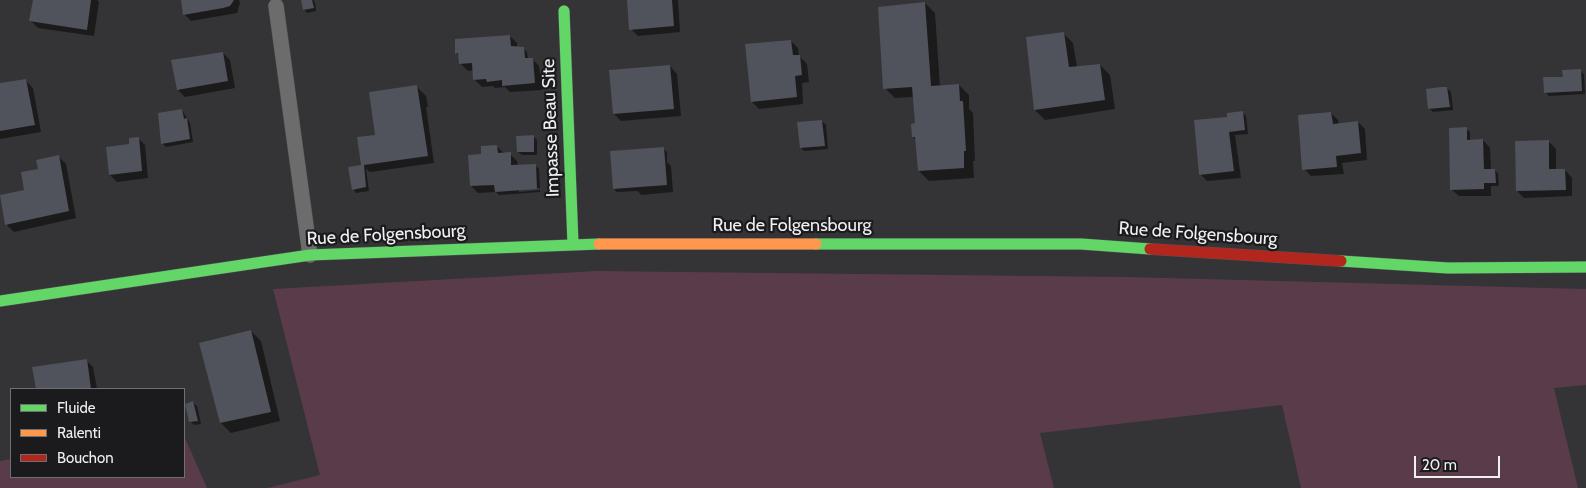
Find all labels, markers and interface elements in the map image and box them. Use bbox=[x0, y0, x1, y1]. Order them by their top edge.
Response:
street label: Impasse Beau Site bbox=[538, 58, 564, 198]
street label: Rue de Folgensbourg bbox=[713, 215, 871, 237]
street label: Rue de Folgensbourg bbox=[1118, 218, 1278, 250]
street label: Rue de Folgensbourg bbox=[306, 220, 466, 250]
legend bbox=[10, 388, 185, 478]
text: Fluide bbox=[57, 399, 95, 417]
text: Ralenti bbox=[57, 424, 101, 442]
scale bar bbox=[1416, 446, 1502, 478]
text: Bouchon bbox=[57, 449, 114, 467]
text: 20 m bbox=[1422, 456, 1457, 474]

